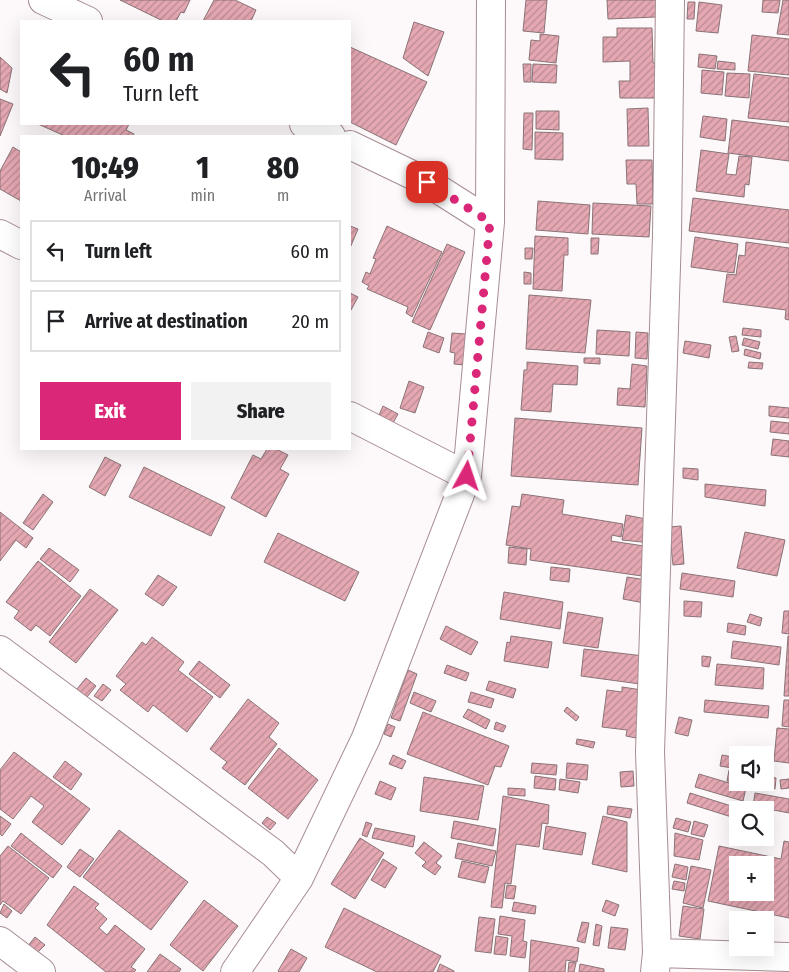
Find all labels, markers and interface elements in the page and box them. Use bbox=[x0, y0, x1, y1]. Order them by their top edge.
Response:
text: 60 m bbox=[123, 38, 194, 80]
icon: left bbox=[40, 40, 105, 105]
text: Turn left bbox=[123, 80, 199, 107]
text: 10:49 bbox=[72, 150, 139, 186]
text: 1 bbox=[196, 150, 209, 186]
text: 80 bbox=[267, 150, 299, 186]
pin bbox=[406, 161, 448, 203]
icon: arrive bbox=[413, 168, 441, 196]
text: Arrival bbox=[84, 186, 126, 205]
text: min bbox=[190, 186, 215, 205]
text: m bbox=[277, 186, 289, 205]
icon: left bbox=[42, 237, 70, 265]
text: Turn left bbox=[85, 240, 152, 263]
text: 60 m bbox=[291, 240, 329, 263]
icon: arrive bbox=[42, 307, 70, 335]
text: Arrive at destination bbox=[85, 310, 248, 333]
text: 20 m bbox=[292, 310, 329, 333]
button: Exit bbox=[40, 382, 181, 440]
button: Share bbox=[191, 382, 331, 440]
position arrow bbox=[440, 449, 492, 501]
map controls bbox=[729, 746, 774, 956]
button: sound bbox=[729, 746, 774, 791]
button: search bbox=[729, 801, 774, 846]
button: + bbox=[729, 856, 774, 901]
button: − bbox=[729, 911, 774, 956]

